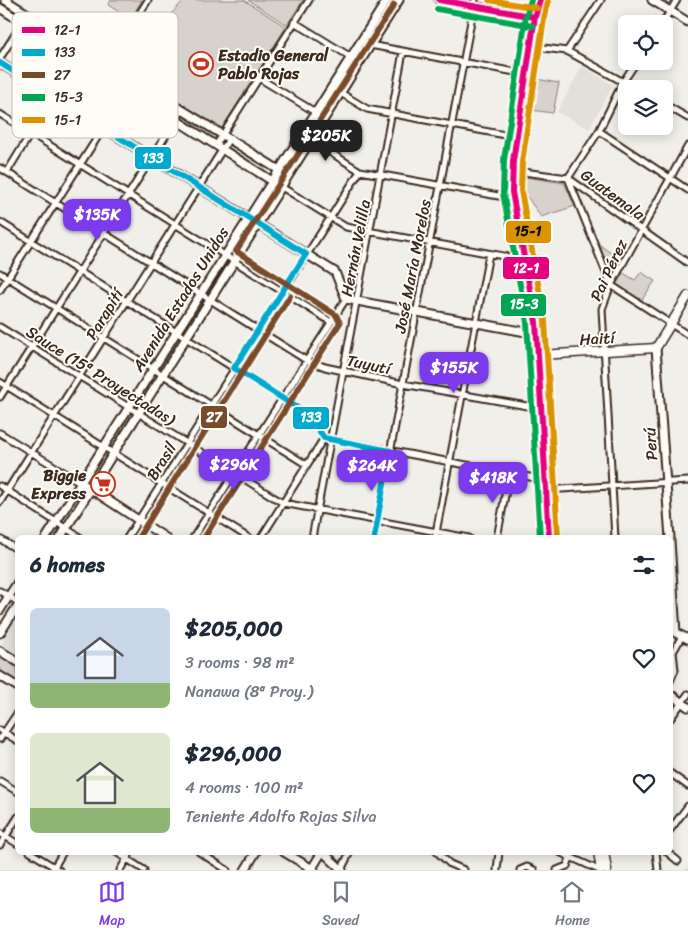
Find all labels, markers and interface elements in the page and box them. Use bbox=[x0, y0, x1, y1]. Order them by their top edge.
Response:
legend bbox=[12, 12, 178, 138]
map controls bbox=[618, 15, 673, 135]
button: locate bbox=[618, 15, 673, 70]
text: 12-1 bbox=[54, 18, 81, 43]
text: 133 bbox=[54, 40, 76, 65]
place label: Estadio General Pablo Rojas bbox=[218, 41, 330, 88]
sports icon: Estadio General Pablo Rojas bbox=[188, 51, 214, 77]
text: 27 bbox=[54, 63, 71, 88]
button: layers bbox=[618, 80, 673, 135]
text: 15-3 bbox=[54, 85, 83, 110]
text: 15-1 bbox=[54, 108, 81, 133]
pin: $205K bbox=[291, 120, 361, 162]
text: $205K bbox=[301, 121, 351, 150]
line badge: 133 bbox=[134, 146, 172, 170]
text: 133 bbox=[142, 146, 164, 171]
street label: Guatemala bbox=[574, 161, 652, 229]
street label: José María Morelos bbox=[385, 196, 440, 337]
street label: Hernán Velilla bbox=[332, 197, 379, 299]
pin: $135K bbox=[62, 198, 132, 241]
text: $135K bbox=[74, 200, 120, 229]
text: 15-1 bbox=[514, 219, 542, 244]
street label: Avenida Estados Unidos bbox=[123, 220, 237, 378]
line badge: 15-1 bbox=[505, 220, 552, 244]
street label: Pai Pérez bbox=[581, 234, 636, 306]
line badge: 12-1 bbox=[502, 256, 550, 280]
text: 12-1 bbox=[513, 256, 539, 281]
street label: Parapití bbox=[77, 281, 133, 346]
text: 15-3 bbox=[510, 292, 539, 317]
line badge: 15-3 bbox=[500, 293, 547, 317]
street label: Sauce (15ª Proyectadas) bbox=[20, 318, 182, 434]
street label: Haití bbox=[579, 323, 618, 354]
street label: Tuyutí bbox=[344, 346, 396, 384]
pin: $155K bbox=[419, 352, 489, 394]
text: $155K bbox=[431, 353, 477, 382]
line badge: 27 bbox=[200, 405, 228, 429]
text: 27 bbox=[205, 405, 223, 430]
text: 133 bbox=[300, 405, 322, 430]
line badge: 133 bbox=[292, 406, 330, 430]
street label: Perú bbox=[635, 426, 666, 461]
street label: Brasil bbox=[138, 436, 185, 486]
pin: $296K bbox=[199, 448, 269, 491]
text: $296K bbox=[210, 450, 258, 479]
pin: $264K bbox=[337, 450, 407, 492]
text: $264K bbox=[348, 451, 396, 480]
place label: Biggie Express bbox=[31, 461, 87, 508]
pin: $418K bbox=[458, 462, 528, 504]
text: $418K bbox=[469, 463, 517, 492]
supermarket icon: Biggie Express bbox=[90, 471, 116, 497]
text: 6 homes bbox=[30, 546, 105, 584]
icon: filters bbox=[630, 551, 658, 579]
text: $205,000 bbox=[185, 610, 283, 648]
icon: home bbox=[70, 628, 130, 688]
icon: heart bbox=[630, 644, 658, 672]
text: 3 rooms · 98 m² bbox=[185, 648, 294, 677]
text: Nanawa (8ª Proy.) bbox=[185, 677, 313, 706]
text: $296,000 bbox=[185, 735, 282, 773]
icon: home bbox=[70, 753, 130, 813]
icon: heart bbox=[630, 769, 658, 797]
text: 4 rooms · 100 m² bbox=[185, 773, 303, 802]
text: Teniente Adolfo Rojas Silva bbox=[185, 802, 377, 831]
tab: Map bbox=[98, 878, 126, 933]
tab: Saved bbox=[322, 878, 359, 933]
tab: Home bbox=[555, 878, 590, 933]

